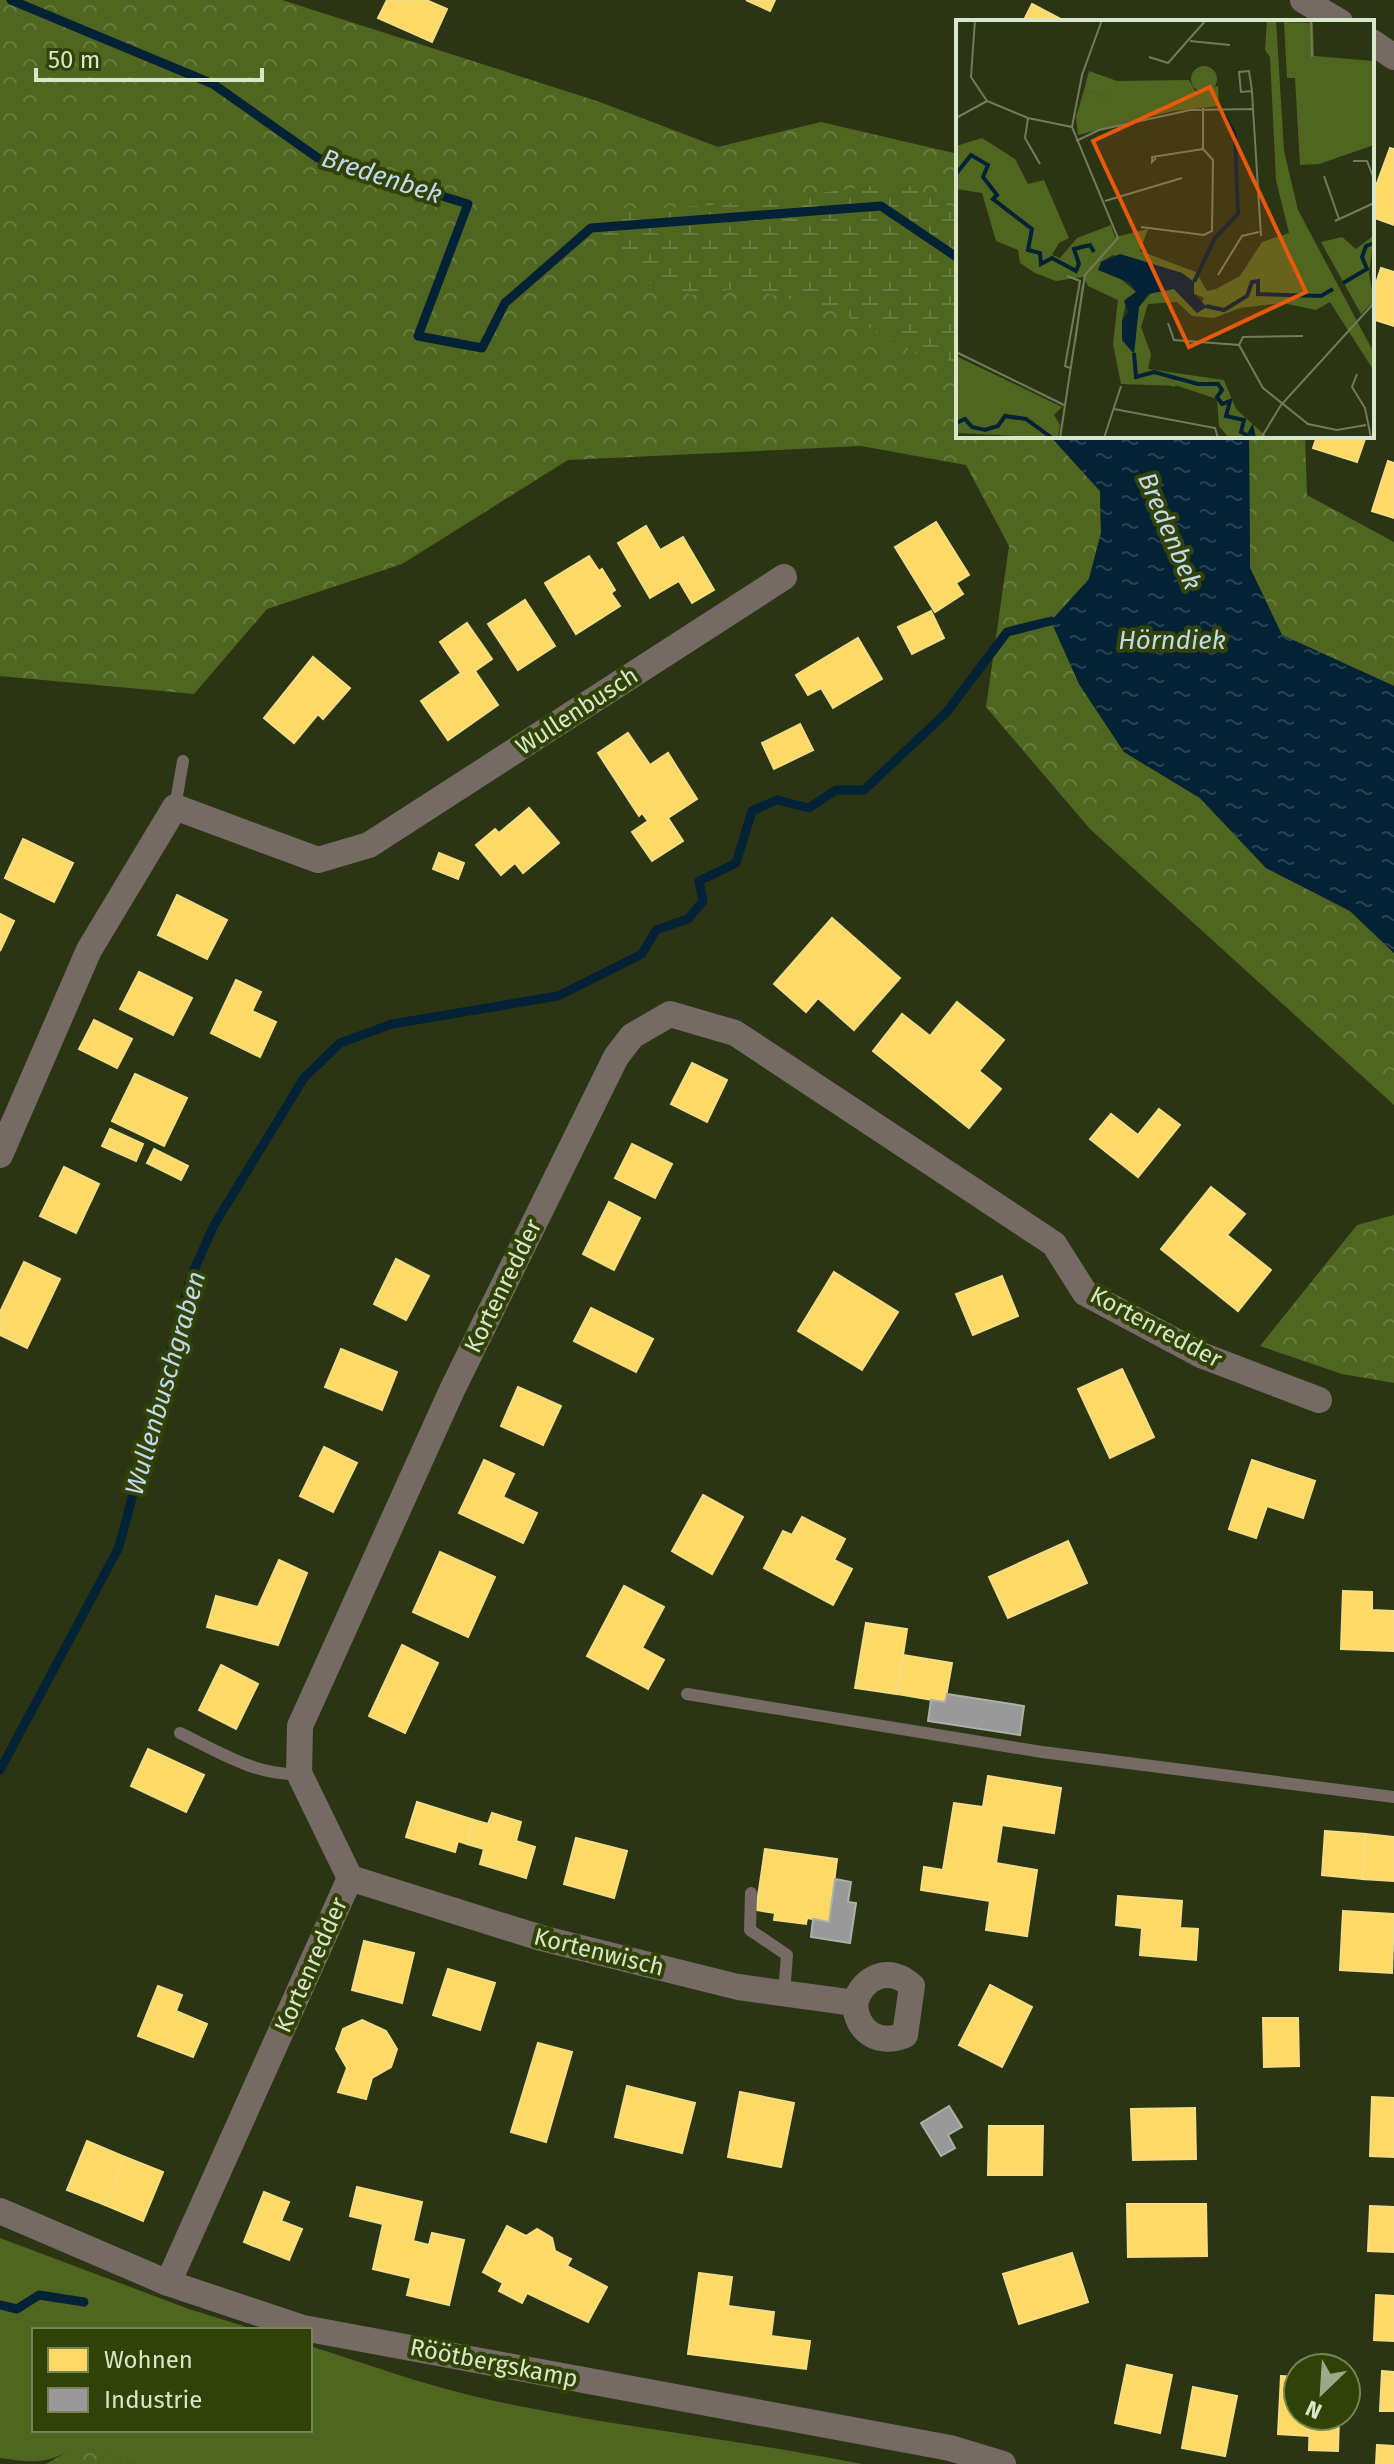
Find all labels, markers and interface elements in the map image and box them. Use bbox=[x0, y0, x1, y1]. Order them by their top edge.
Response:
inset map bbox=[956, 20, 1374, 438]
scale bar bbox=[36, 32, 262, 82]
text: 50 m bbox=[48, 46, 100, 74]
water label: Bredenbek bbox=[318, 142, 446, 210]
water label: Bredenbek bbox=[1131, 468, 1208, 595]
water label: Hörndiek bbox=[1118, 625, 1226, 656]
street label: Wullenbusch bbox=[511, 661, 643, 761]
street label: Kortenredder bbox=[459, 1214, 548, 1357]
water label: Wullenbuschgraben bbox=[119, 1268, 212, 1499]
street label: Kortenredder bbox=[1085, 1281, 1227, 1374]
street label: Kortenredder bbox=[269, 1892, 354, 2037]
street label: Kortenwisch bbox=[531, 1922, 667, 1982]
legend bbox=[32, 2328, 312, 2432]
street label: Röötbergskamp bbox=[408, 2333, 580, 2393]
text: Wohnen bbox=[104, 2346, 193, 2374]
north arrow bbox=[1282, 2352, 1362, 2432]
text: Industrie bbox=[104, 2386, 202, 2414]
text: N bbox=[1301, 2394, 1326, 2425]

